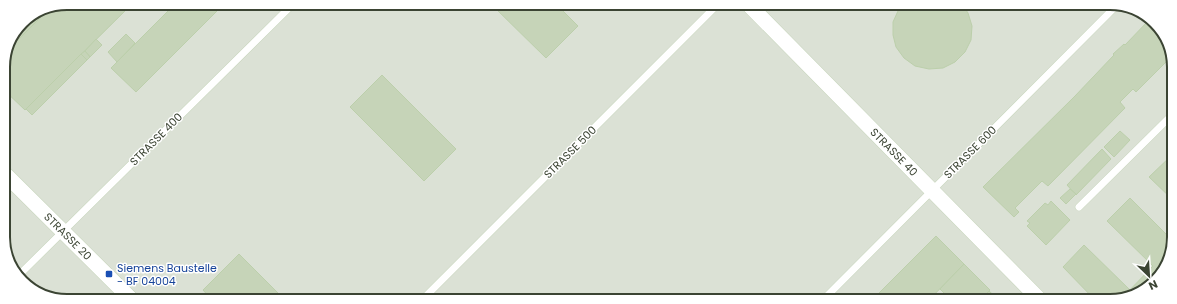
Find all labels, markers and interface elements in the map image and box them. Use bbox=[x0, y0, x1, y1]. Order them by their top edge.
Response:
street label: STRASSE 400 bbox=[126, 109, 186, 169]
street label: STRASSE 500 bbox=[540, 122, 600, 182]
street label: STRASSE 600 bbox=[940, 122, 1000, 182]
street label: STRASSE 40 bbox=[867, 124, 922, 180]
street label: STRASSE 20 bbox=[40, 209, 95, 264]
north arrow bbox=[1129, 256, 1169, 296]
place label: Siemens Baustelle - BF 04004 bbox=[117, 260, 217, 289]
marker: Siemens Baustelle - BF 04004 bbox=[104, 269, 114, 279]
text: N bbox=[1146, 276, 1160, 294]

